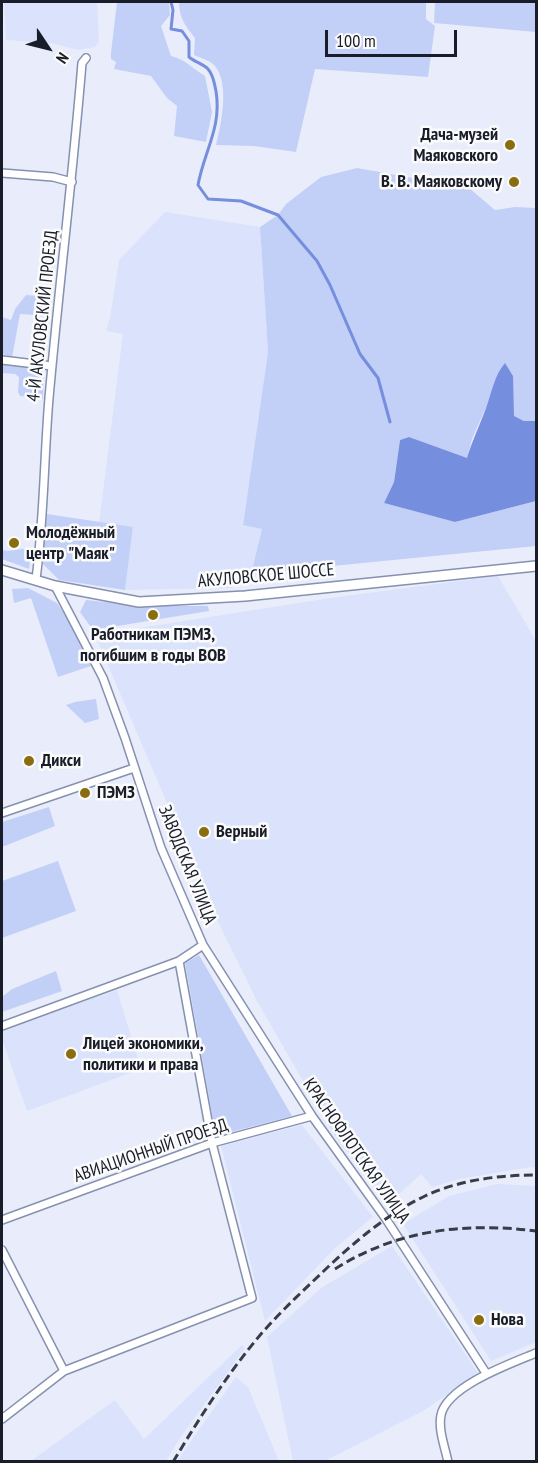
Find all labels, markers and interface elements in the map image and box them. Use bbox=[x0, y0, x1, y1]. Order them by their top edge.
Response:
north arrow bbox=[18, 18, 78, 78]
scale bar bbox=[328, 18, 460, 56]
text: 100 m bbox=[336, 29, 376, 52]
text: N bbox=[52, 49, 73, 68]
place label: Дача-музей Маяковского bbox=[413, 124, 498, 166]
marker: Дача-музей Маяковского bbox=[503, 138, 517, 152]
place label: В. В. Маяковскому bbox=[381, 171, 502, 193]
marker: В. В. Маяковскому bbox=[507, 175, 521, 189]
street label: 4-Й АКУЛОВСКИЙ ПРОЕЗД bbox=[23, 229, 63, 403]
place label: Молодёжный центр "Маяк" bbox=[26, 522, 115, 564]
marker: Молодёжный центр "Маяк" bbox=[7, 536, 21, 550]
street label: АКУЛОВСКОЕ ШОССЕ bbox=[197, 559, 335, 593]
marker: Работникам ПЭМЗ, погибшим в годы ВОВ bbox=[146, 608, 160, 622]
place label: Работникам ПЭМЗ, погибшим в годы ВОВ bbox=[80, 624, 226, 666]
place label: Дикси bbox=[41, 750, 81, 772]
marker: Дикси bbox=[22, 754, 36, 768]
place label: ПЭМЗ bbox=[97, 782, 135, 804]
marker: ПЭМЗ bbox=[78, 786, 92, 800]
street label: ЗАВОДСКАЯ УЛИЦА bbox=[153, 802, 221, 928]
place label: Верный bbox=[216, 821, 267, 843]
marker: Верный bbox=[197, 825, 211, 839]
place label: Лицей экономики, политики и права bbox=[83, 1033, 204, 1076]
marker: Лицей экономики, политики и права bbox=[64, 1047, 78, 1061]
street label: КРАСНОФЛОТСКАЯ УЛИЦА bbox=[298, 1074, 414, 1228]
street label: АВИАЦИОННЫЙ ПРОЕЗД bbox=[71, 1114, 231, 1188]
place label: Нова bbox=[491, 1309, 524, 1331]
marker: Нова bbox=[472, 1313, 486, 1327]

